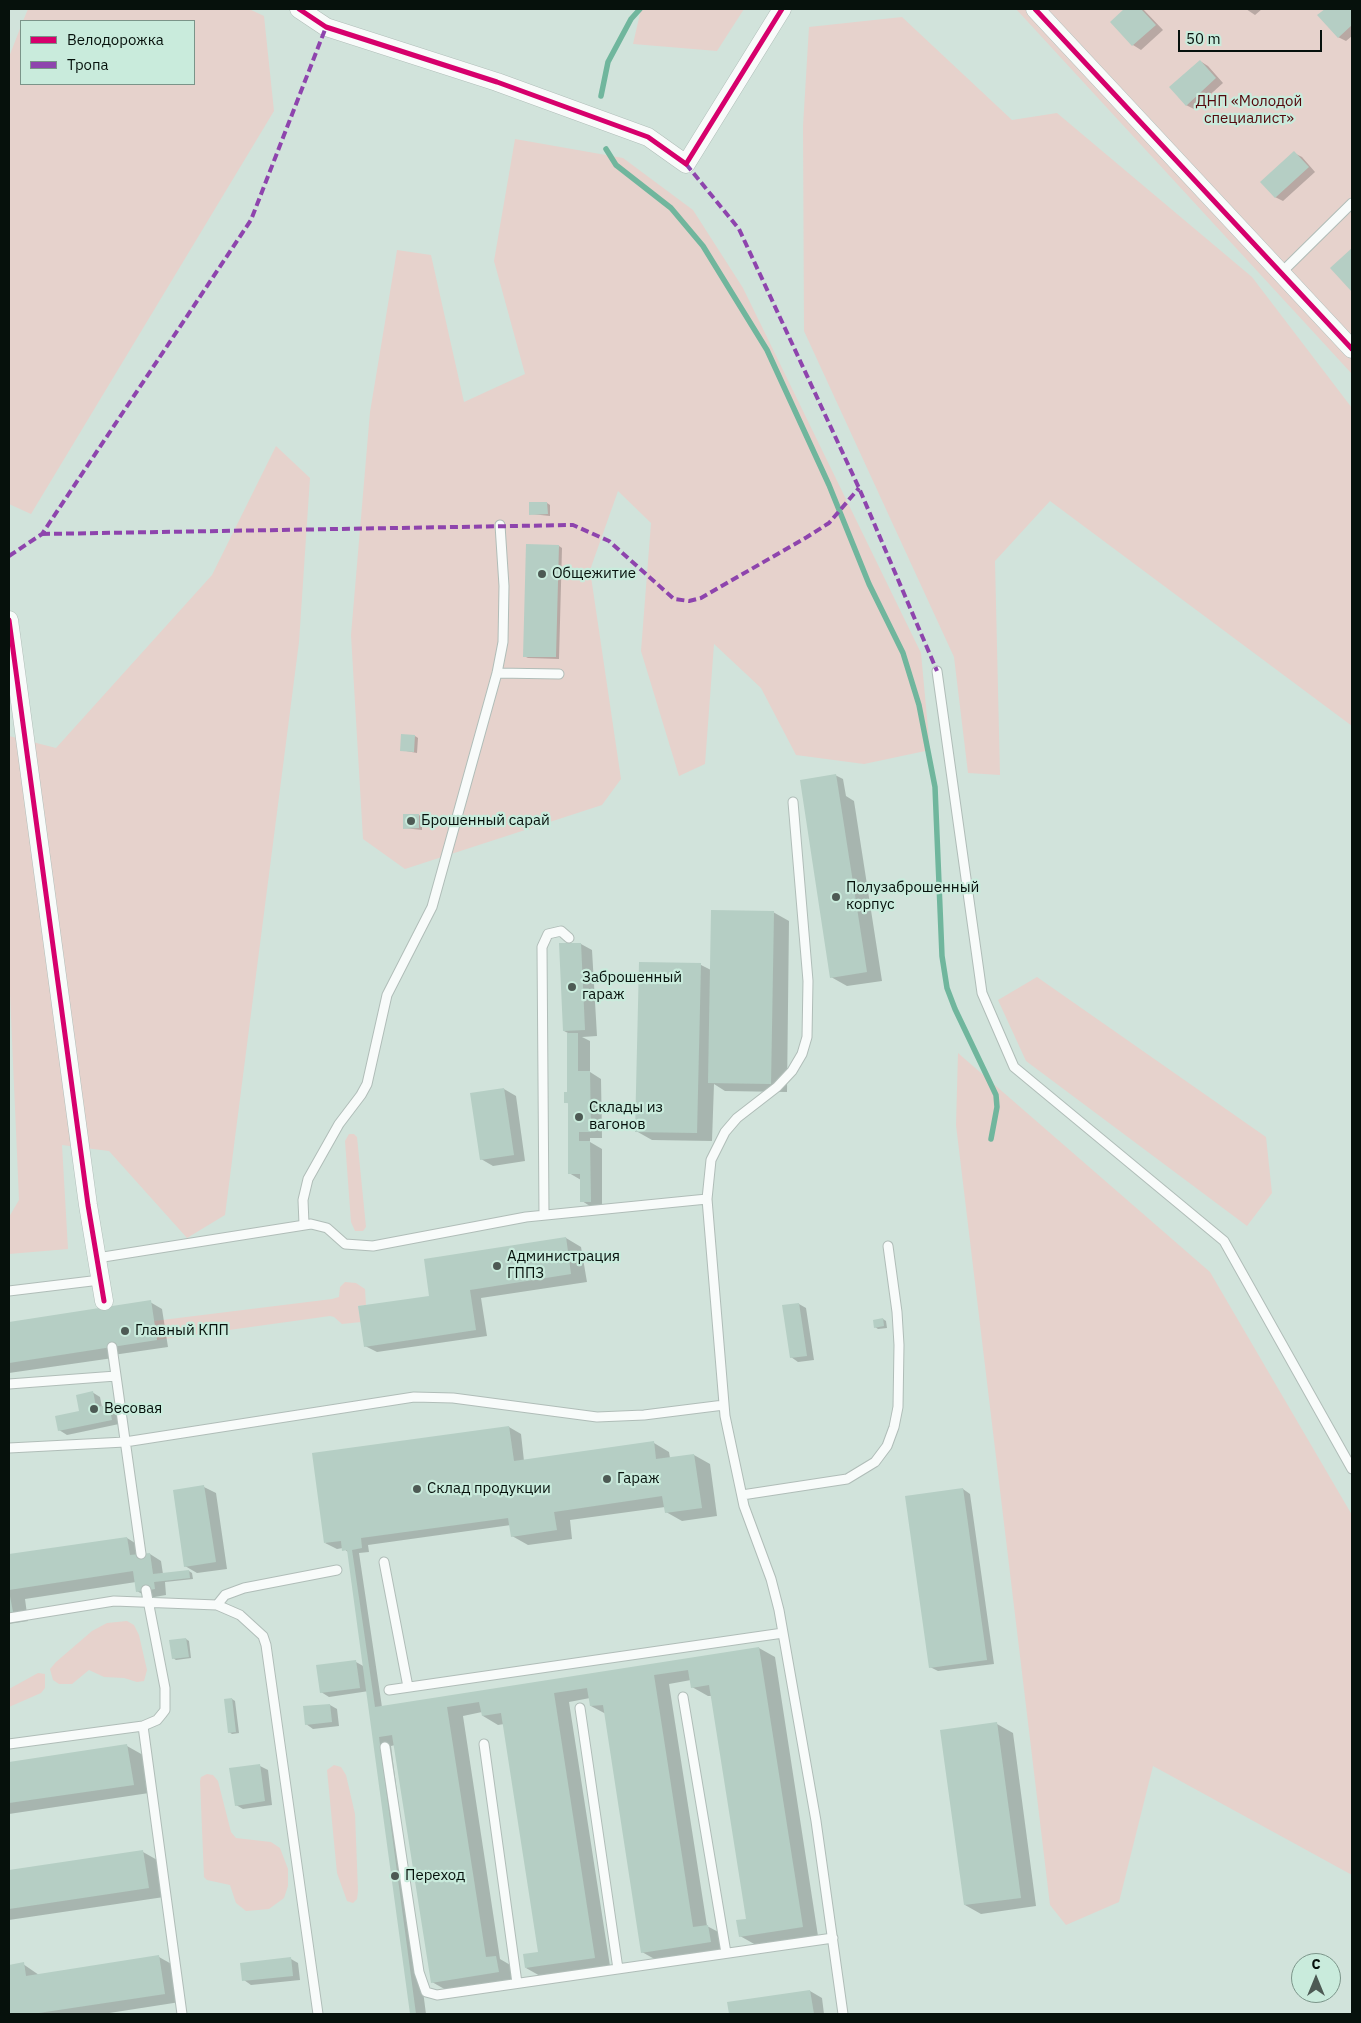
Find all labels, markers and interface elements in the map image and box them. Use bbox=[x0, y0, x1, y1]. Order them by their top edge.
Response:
legend bbox=[20, 20, 195, 85]
scale bar bbox=[1181, 20, 1325, 52]
text: 50 m bbox=[1186, 29, 1221, 48]
text: Велодорожка bbox=[67, 30, 164, 49]
text: Тропа bbox=[67, 55, 109, 74]
park label: ДНП «Молодой специалист» bbox=[1196, 93, 1302, 128]
place label: Общежитие bbox=[552, 565, 636, 583]
marker: Общежитие bbox=[536, 568, 548, 580]
place label: Брошенный сарай bbox=[421, 812, 550, 830]
marker: Брошенный сарай bbox=[405, 815, 417, 827]
place label: Полузаброшенный корпус bbox=[846, 879, 979, 914]
marker: Полузаброшенный корпус bbox=[830, 891, 842, 903]
place label: Заброшенный гараж bbox=[582, 969, 682, 1004]
marker: Заброшенный гараж bbox=[566, 981, 578, 993]
place label: Склады из вагонов bbox=[589, 1099, 663, 1134]
marker: Склады из вагонов bbox=[573, 1111, 585, 1123]
place label: Администрация ГППЗ bbox=[507, 1248, 620, 1283]
marker: Администрация ГППЗ bbox=[491, 1260, 503, 1272]
place label: Главный КПП bbox=[135, 1322, 229, 1340]
marker: Главный КПП bbox=[119, 1325, 131, 1337]
place label: Весовая bbox=[104, 1400, 162, 1418]
marker: Весовая bbox=[88, 1403, 100, 1415]
place label: Гараж bbox=[617, 1470, 659, 1488]
marker: Гараж bbox=[601, 1473, 613, 1485]
place label: Склад продукции bbox=[427, 1480, 551, 1498]
marker: Склад продукции bbox=[411, 1483, 423, 1495]
place label: Переход bbox=[405, 1867, 465, 1885]
marker: Переход bbox=[389, 1870, 401, 1882]
north arrow bbox=[1291, 1953, 1341, 2003]
text: С bbox=[1311, 1955, 1321, 1973]

